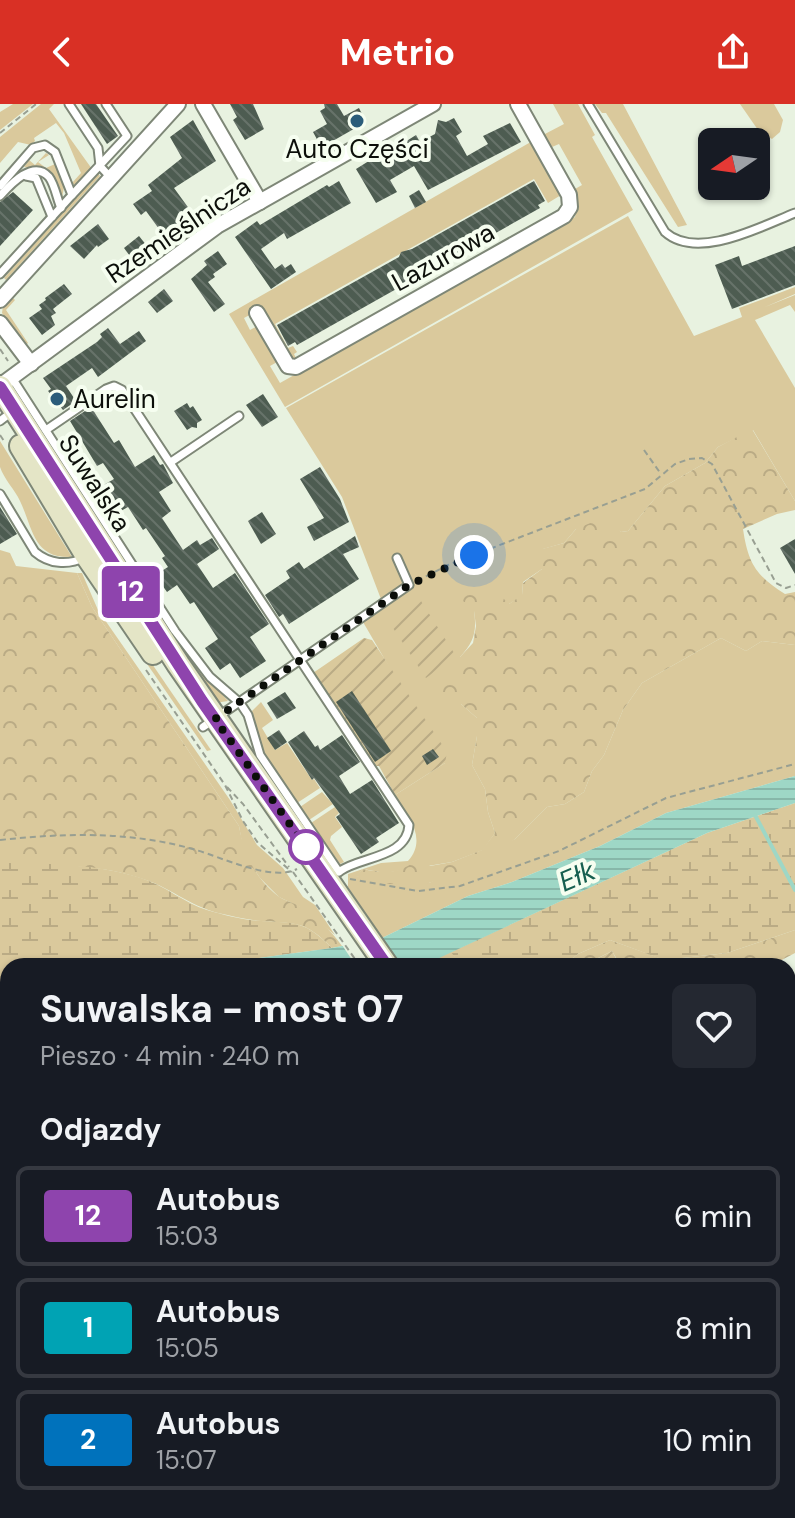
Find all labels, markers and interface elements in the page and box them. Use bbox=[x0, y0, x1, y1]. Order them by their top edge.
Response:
text: Metrio bbox=[340, 29, 455, 76]
icon: back bbox=[40, 30, 84, 74]
icon: share bbox=[711, 30, 755, 74]
marker: Auto Części bbox=[348, 112, 366, 130]
north arrow bbox=[698, 128, 770, 200]
map controls bbox=[698, 128, 770, 200]
place label: Auto Części bbox=[285, 132, 429, 166]
street label: Rzemieślnicza bbox=[99, 169, 257, 291]
street label: Lazurowa bbox=[386, 215, 500, 299]
place label: Aurelin bbox=[73, 382, 156, 416]
marker: Aurelin bbox=[48, 390, 66, 408]
street label: Suwalska bbox=[51, 428, 139, 538]
your location bbox=[454, 535, 494, 575]
line badge: 12 bbox=[95, 566, 167, 618]
text: 12 bbox=[118, 573, 144, 610]
unlabelled marker bbox=[289, 830, 323, 864]
water label: Ełk bbox=[553, 852, 602, 900]
text: Suwalska - most 07 bbox=[40, 984, 403, 1034]
button: heart bbox=[672, 984, 756, 1068]
text: Pieszo · 4 min · 240 m bbox=[40, 1039, 300, 1073]
text: Odjazdy bbox=[40, 1110, 161, 1149]
text: Autobus bbox=[156, 1180, 280, 1219]
text: 12 bbox=[75, 1197, 101, 1234]
text: 6 min bbox=[674, 1197, 752, 1236]
text: 15:03 bbox=[156, 1219, 218, 1253]
text: Autobus bbox=[156, 1292, 280, 1331]
text: 1 bbox=[83, 1309, 93, 1346]
text: 8 min bbox=[675, 1309, 752, 1348]
text: 15:05 bbox=[156, 1331, 219, 1365]
text: Autobus bbox=[156, 1404, 280, 1443]
text: 2 bbox=[80, 1421, 96, 1458]
text: 10 min bbox=[663, 1421, 752, 1460]
text: 15:07 bbox=[156, 1443, 217, 1477]

